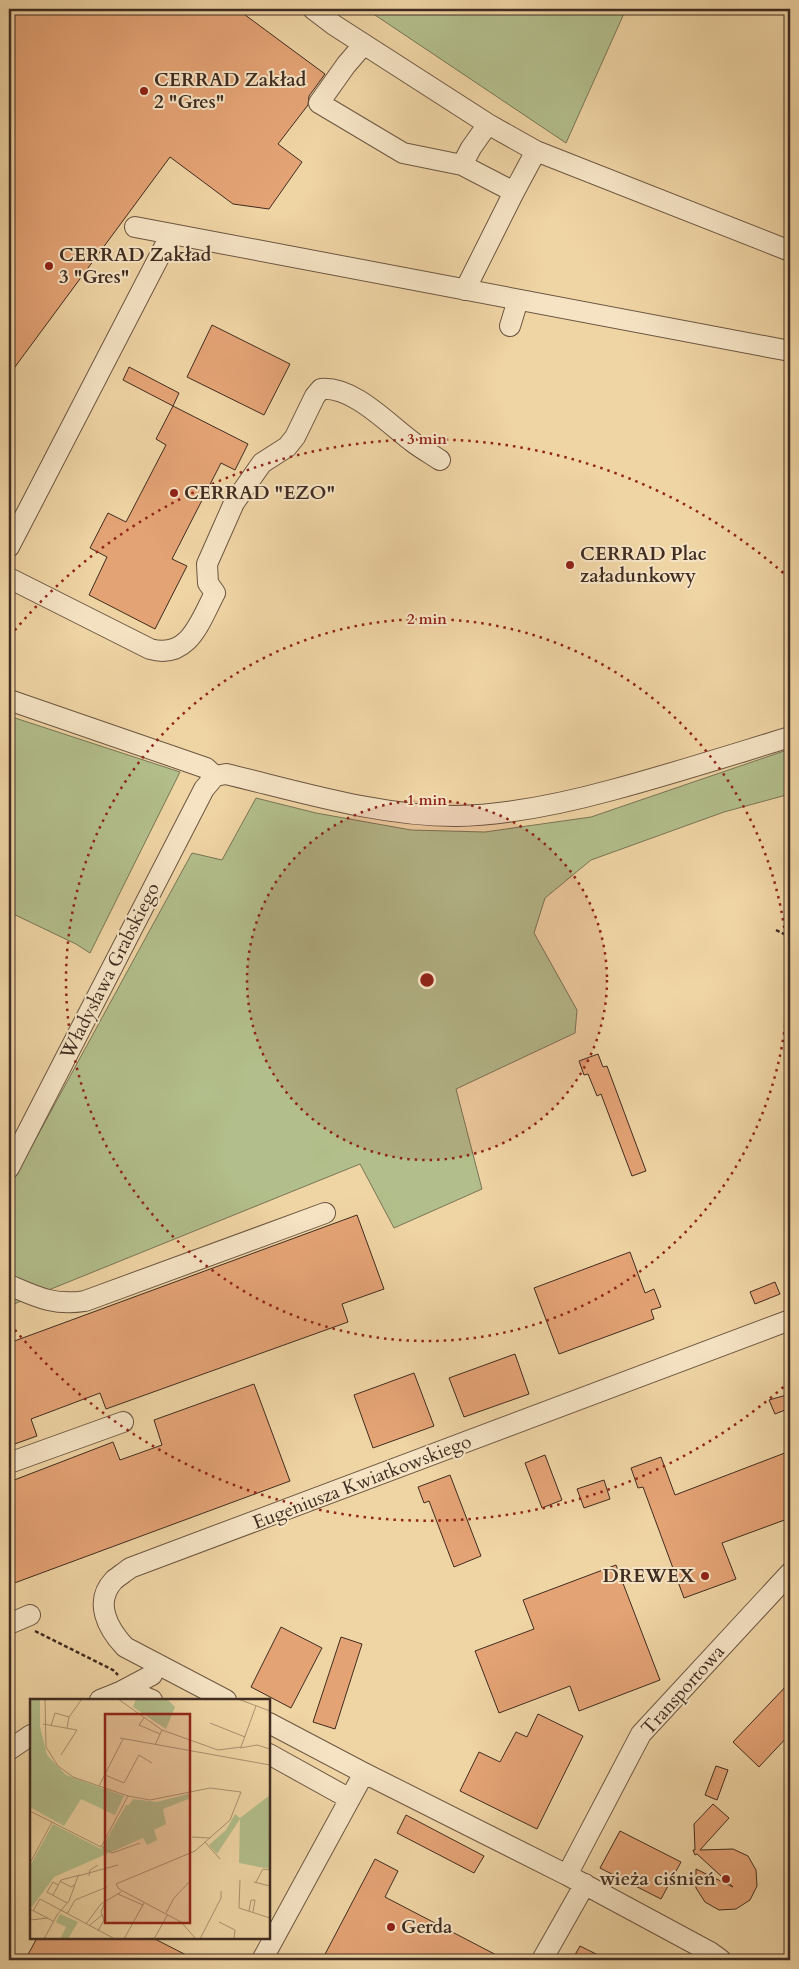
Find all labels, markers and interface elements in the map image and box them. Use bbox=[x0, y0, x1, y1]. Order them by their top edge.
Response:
place label: CERRAD Zakład 2 "Gres" bbox=[154, 67, 307, 115]
marker: CERRAD Zakład 2 "Gres" bbox=[138, 85, 150, 97]
place label: CERRAD Zakład 3 "Gres" bbox=[59, 242, 212, 290]
marker: CERRAD Zakład 3 "Gres" bbox=[43, 260, 55, 272]
text: 3 min bbox=[407, 429, 447, 449]
place label: CERRAD "EZO" bbox=[184, 480, 335, 506]
marker: CERRAD "EZO" bbox=[168, 487, 180, 499]
place label: CERRAD Plac załadunkowy bbox=[580, 541, 707, 589]
marker: CERRAD Plac załadunkowy bbox=[564, 559, 576, 571]
text: 2 min bbox=[407, 609, 447, 629]
text: 1 min bbox=[407, 790, 447, 810]
street label: Władysława Grabskiego bbox=[54, 878, 166, 1065]
centre of rings bbox=[418, 971, 436, 989]
street label: Eugeniusza Kwiatkowskiego bbox=[249, 1428, 475, 1536]
place label: DREWEX bbox=[603, 1563, 695, 1589]
marker: DREWEX bbox=[699, 1570, 711, 1582]
street label: Transportowa bbox=[635, 1639, 731, 1741]
inset map bbox=[30, 1699, 270, 1939]
place label: wieża ciśnień bbox=[599, 1866, 717, 1892]
marker: wieża ciśnień bbox=[720, 1873, 732, 1885]
place label: Gerda bbox=[401, 1914, 453, 1940]
marker: Gerda bbox=[385, 1921, 397, 1933]

